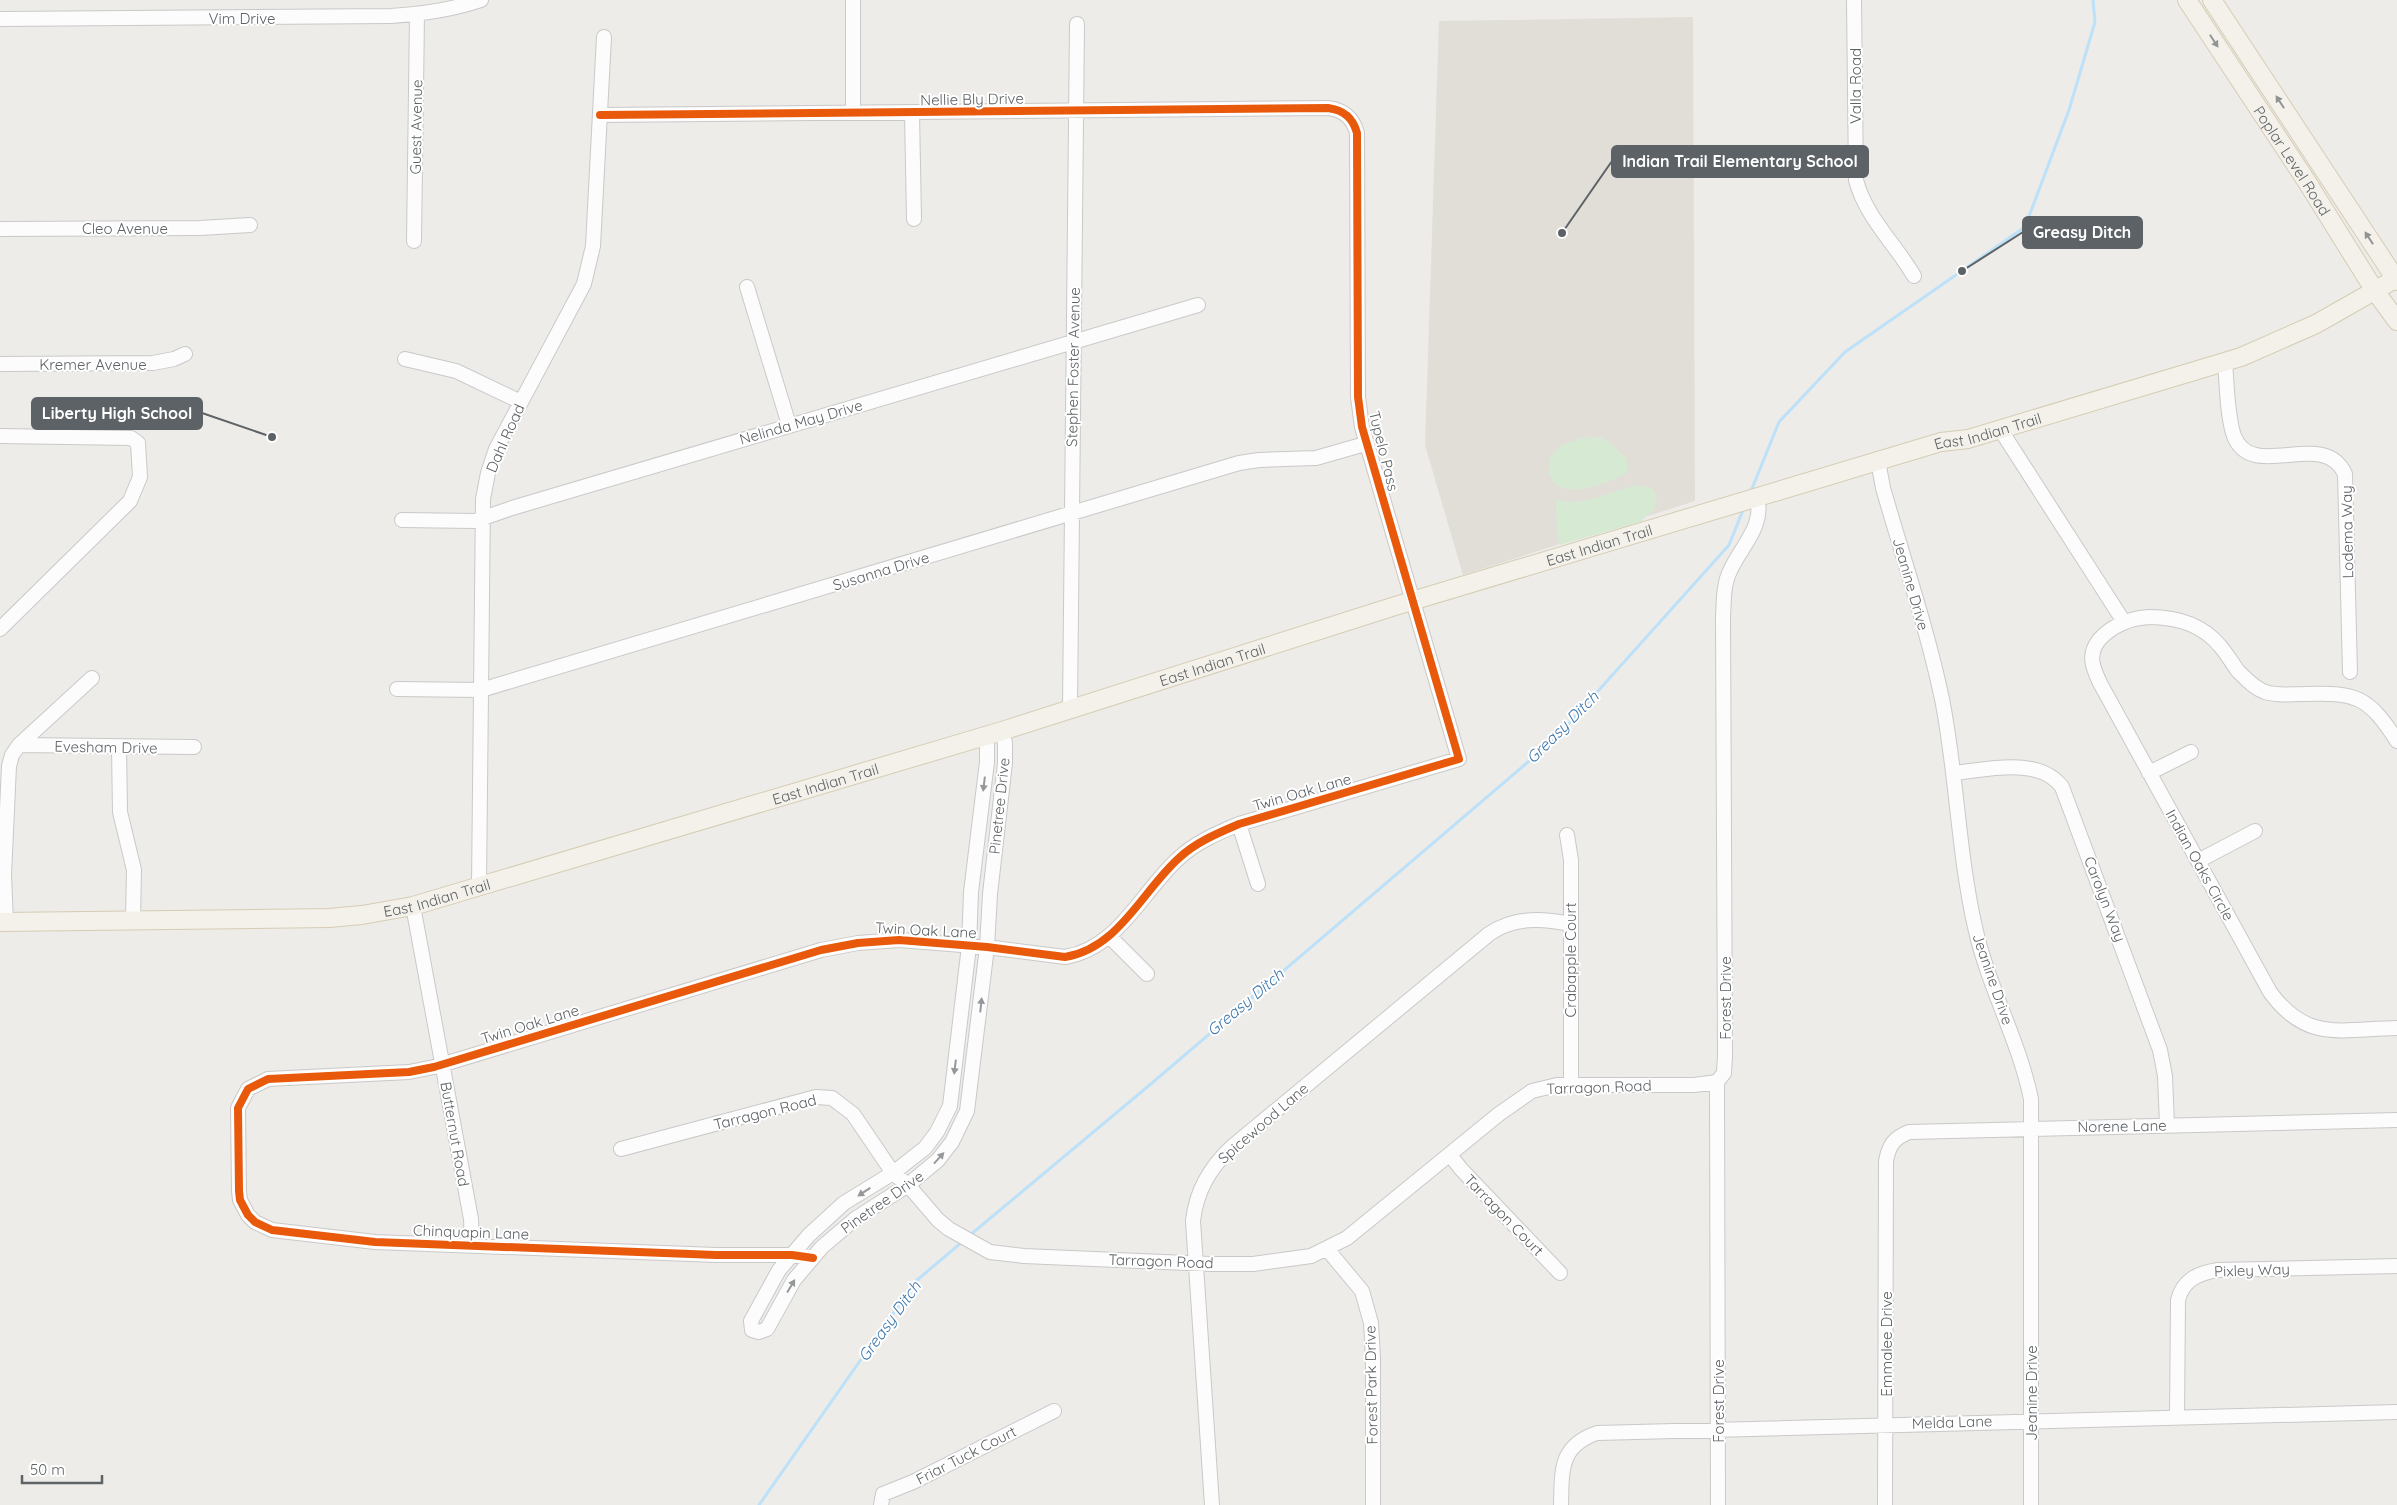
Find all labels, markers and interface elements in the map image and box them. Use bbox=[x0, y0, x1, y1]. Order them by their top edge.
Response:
street label: Vim Drive bbox=[208, 9, 276, 28]
one-way arrow bbox=[2209, 34, 2218, 47]
street label: Valla Road bbox=[1846, 48, 1865, 124]
street label: Guest Avenue bbox=[406, 79, 426, 175]
street label: Nellie Bly Drive bbox=[920, 89, 1024, 109]
one-way arrow bbox=[2275, 95, 2284, 109]
street label: Poplar Level Road bbox=[2250, 102, 2335, 219]
callout: Indian Trail Elementary School bbox=[1612, 146, 1868, 177]
text: Indian Trail Elementary School bbox=[1622, 151, 1858, 171]
callout: Greasy Ditch bbox=[2023, 217, 2142, 248]
street label: Cleo Avenue bbox=[82, 219, 168, 238]
text: Greasy Ditch bbox=[2033, 222, 2131, 242]
one-way arrow bbox=[2364, 231, 2373, 245]
street label: Stephen Foster Avenue bbox=[1062, 287, 1084, 447]
street label: Kremer Avenue bbox=[39, 355, 147, 374]
street label: Nelinda May Drive bbox=[737, 395, 865, 449]
callout: Liberty High School bbox=[32, 398, 202, 429]
street label: Dahl Road bbox=[481, 401, 529, 475]
text: Liberty High School bbox=[42, 403, 192, 423]
street label: East Indian Trail bbox=[1932, 408, 2043, 453]
street label: Tupelo Pass bbox=[1365, 409, 1403, 493]
street label: Lodema Way bbox=[2337, 485, 2357, 579]
street label: East Indian Trail bbox=[1544, 520, 1655, 570]
street label: Jeanine Drive bbox=[1889, 536, 1933, 632]
street label: Susanna Drive bbox=[830, 547, 932, 595]
street label: East Indian Trail bbox=[1157, 638, 1268, 690]
water label: Greasy Ditch bbox=[1522, 686, 1603, 767]
street label: Evesham Drive bbox=[54, 737, 158, 757]
street label: Pinetree Drive bbox=[984, 757, 1014, 855]
street label: East Indian Trail bbox=[770, 759, 881, 808]
street label: Twin Oak Lane bbox=[1251, 769, 1353, 815]
one-way arrow bbox=[980, 776, 988, 792]
street label: Indian Oaks Circle bbox=[2162, 806, 2238, 924]
street label: Carolyn Way bbox=[2080, 854, 2130, 944]
street label: East Indian Trail bbox=[382, 874, 492, 921]
street label: Crabapple Court bbox=[1561, 903, 1580, 1017]
street label: Twin Oak Lane bbox=[875, 918, 977, 942]
street label: Jeanine Drive bbox=[1968, 931, 2018, 1027]
street label: Forest Drive bbox=[1716, 956, 1735, 1040]
water label: Greasy Ditch bbox=[1202, 963, 1288, 1040]
one-way arrow bbox=[977, 997, 985, 1013]
street label: Twin Oak Lane bbox=[479, 1000, 581, 1048]
one-way arrow bbox=[951, 1060, 959, 1076]
street label: Tarragon Road bbox=[1546, 1076, 1652, 1098]
street label: Spicewood Lane bbox=[1214, 1079, 1312, 1167]
street label: Butternut Road bbox=[436, 1080, 474, 1188]
street label: Tarragon Road bbox=[712, 1090, 818, 1134]
street label: Norene Lane bbox=[2077, 1116, 2167, 1136]
one-way arrow bbox=[933, 1153, 945, 1165]
street label: Pinetree Drive bbox=[837, 1166, 927, 1238]
street label: Tarragon Court bbox=[1460, 1170, 1548, 1260]
one-way arrow bbox=[858, 1187, 871, 1196]
street label: Chinquapin Lane bbox=[413, 1220, 529, 1244]
street label: Tarragon Road bbox=[1108, 1250, 1214, 1272]
street label: Pixley Way bbox=[2214, 1259, 2290, 1281]
water label: Greasy Ditch bbox=[853, 1276, 925, 1365]
one-way arrow bbox=[787, 1279, 795, 1294]
street label: Emmalee Drive bbox=[1877, 1291, 1896, 1397]
street label: Forest Park Drive bbox=[1360, 1325, 1382, 1445]
street label: Jeanine Drive bbox=[2022, 1345, 2041, 1441]
street label: Forest Drive bbox=[1709, 1359, 1728, 1443]
street label: Melda Lane bbox=[1911, 1411, 1993, 1433]
street label: Friar Tuck Court bbox=[913, 1422, 1019, 1488]
scale bar bbox=[22, 1452, 102, 1484]
text: 50 m bbox=[30, 1460, 65, 1479]

